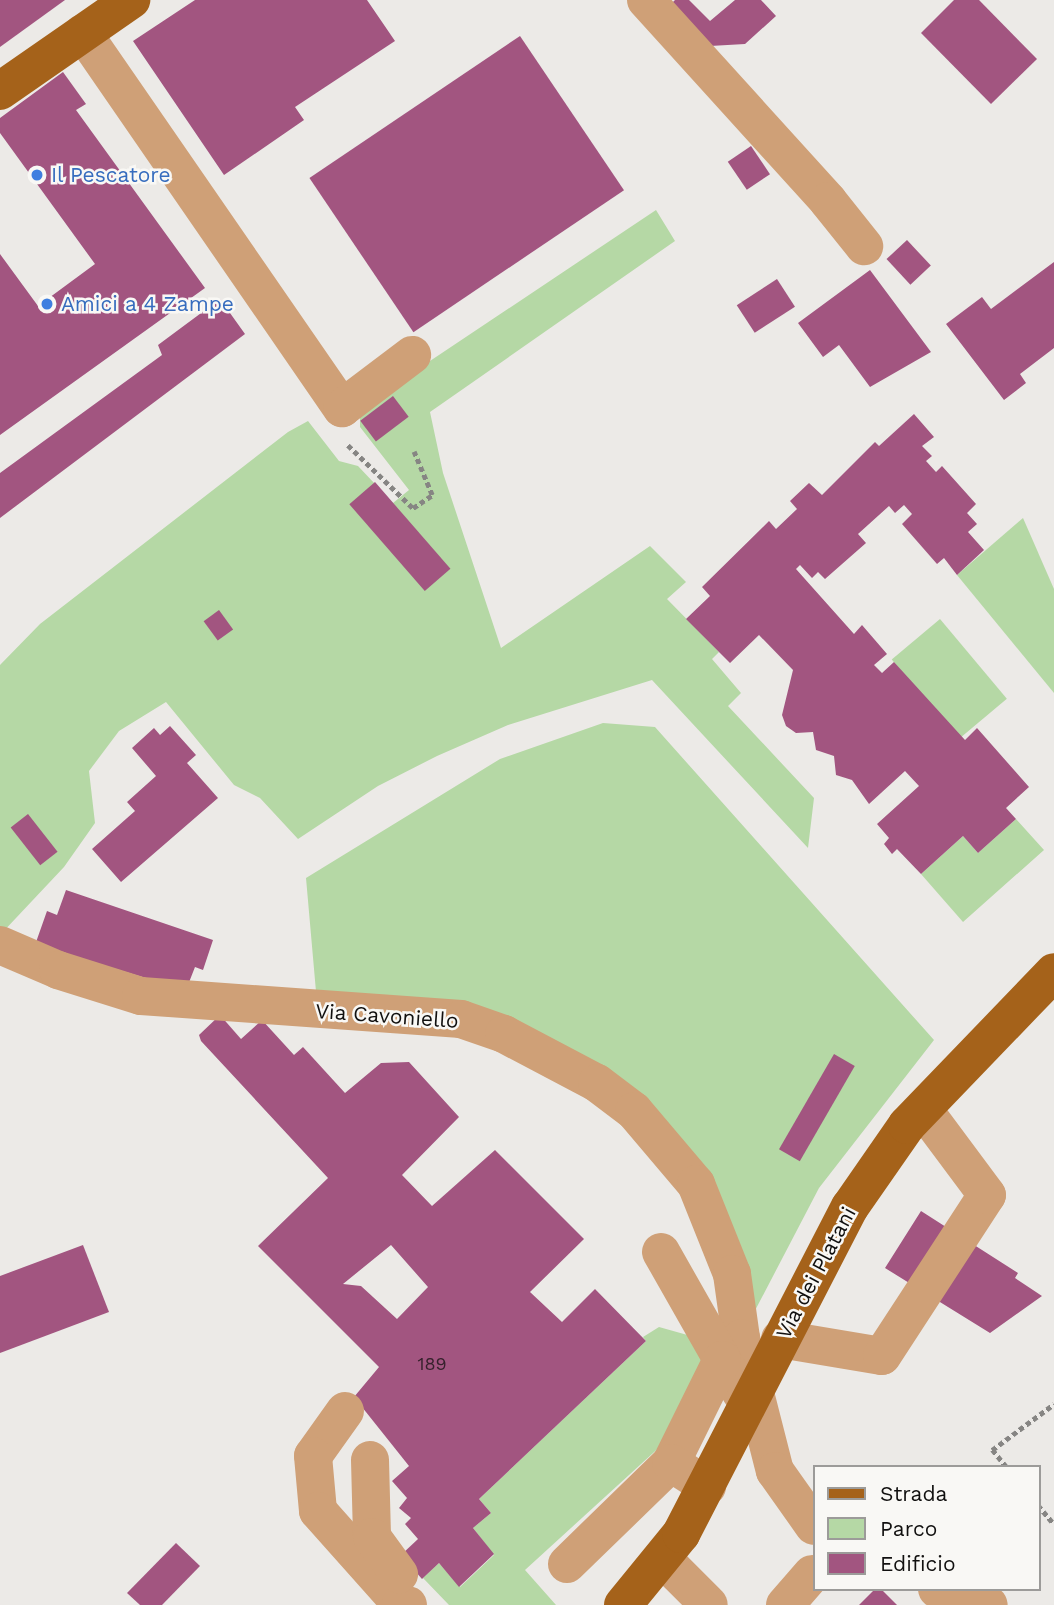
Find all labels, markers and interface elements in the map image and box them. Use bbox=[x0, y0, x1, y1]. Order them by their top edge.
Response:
place label: Il Pescatore bbox=[51, 162, 171, 188]
marker: Il Pescatore bbox=[29, 167, 45, 183]
place label: Amici a 4 Zampe bbox=[61, 291, 234, 317]
marker: Amici a 4 Zampe bbox=[39, 296, 55, 312]
street label: Via Cavoniello bbox=[314, 998, 460, 1034]
street label: Via dei Platani bbox=[771, 1203, 861, 1343]
house number: 189 bbox=[417, 1353, 447, 1375]
legend bbox=[813, 1465, 1040, 1591]
text: Strada bbox=[880, 1481, 947, 1506]
text: Parco bbox=[880, 1516, 937, 1541]
text: Edificio bbox=[880, 1551, 956, 1576]

